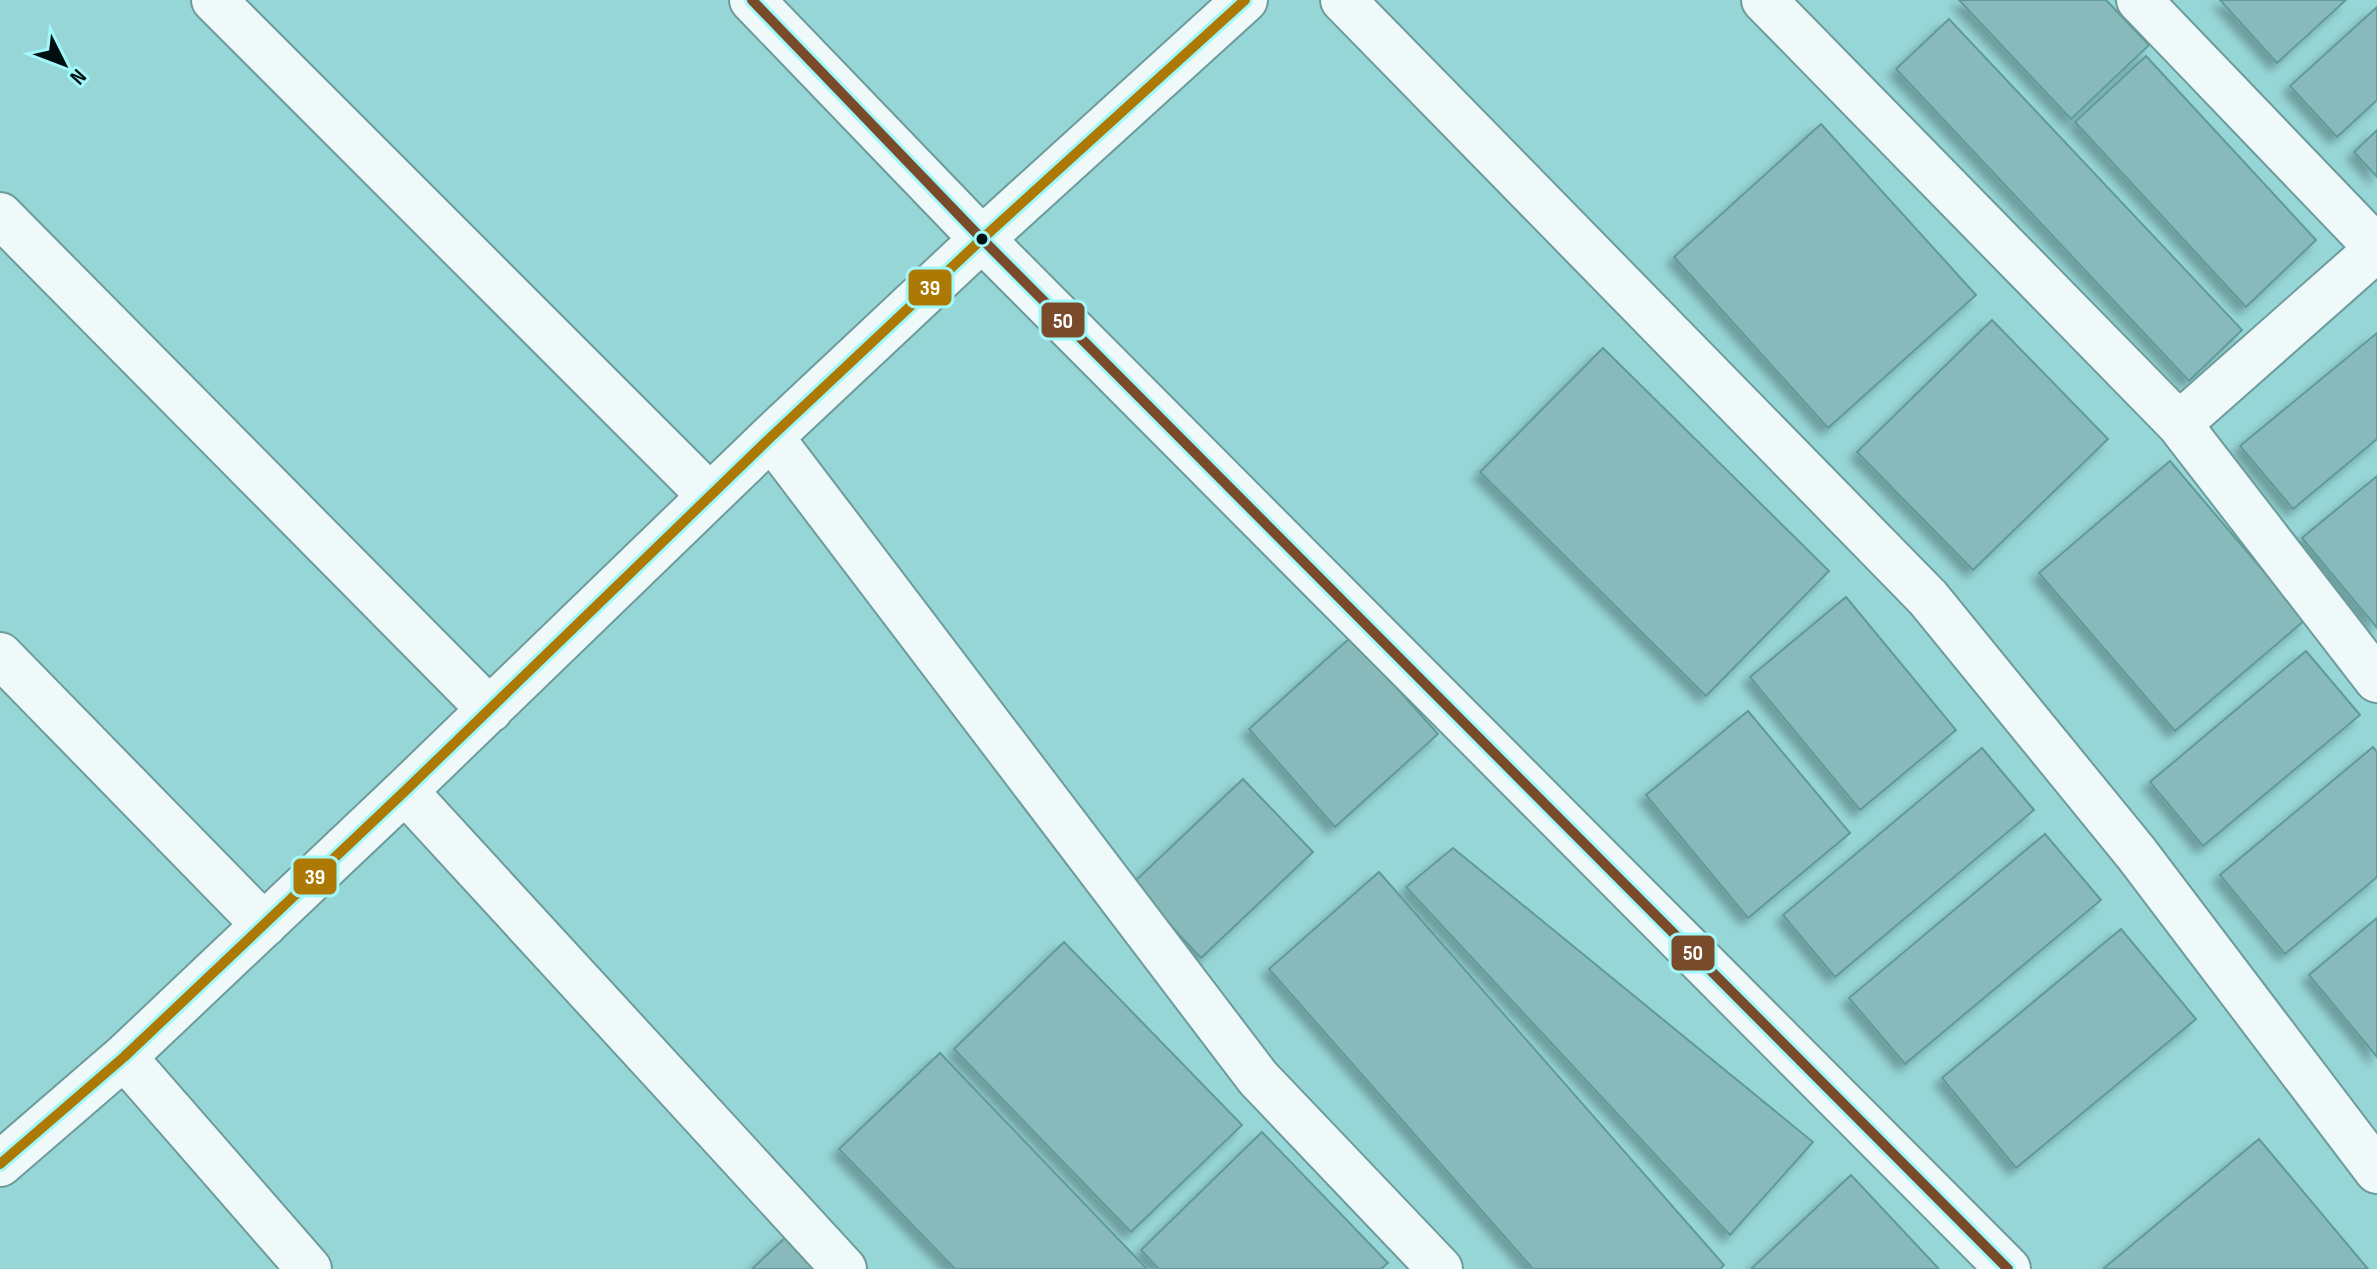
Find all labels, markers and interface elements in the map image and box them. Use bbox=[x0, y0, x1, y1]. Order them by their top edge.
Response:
north arrow bbox=[24, 24, 104, 104]
text: N bbox=[64, 63, 92, 90]
unlabelled marker bbox=[974, 231, 990, 247]
line badge: 39 bbox=[907, 268, 953, 307]
text: 39 bbox=[920, 275, 940, 302]
line badge: 50 bbox=[1040, 301, 1086, 339]
text: 50 bbox=[1053, 308, 1073, 335]
line badge: 39 bbox=[292, 857, 338, 896]
text: 39 bbox=[305, 864, 325, 891]
line badge: 50 bbox=[1670, 934, 1716, 972]
text: 50 bbox=[1683, 940, 1703, 967]

